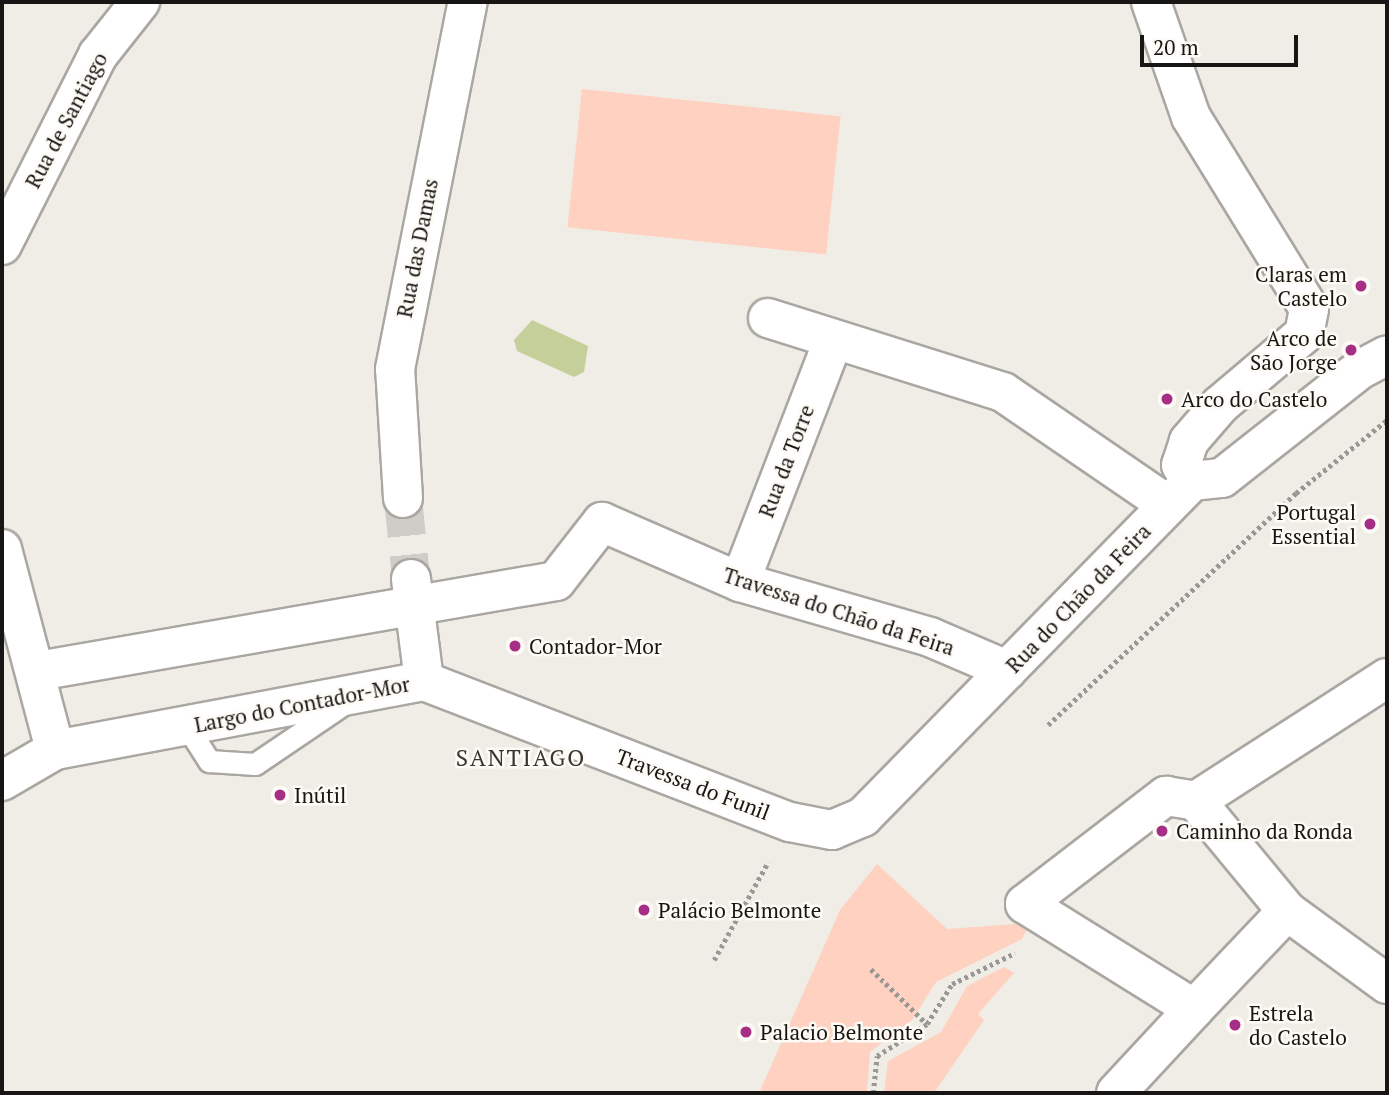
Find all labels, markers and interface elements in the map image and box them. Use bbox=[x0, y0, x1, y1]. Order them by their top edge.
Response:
scale bar bbox=[1144, 21, 1302, 65]
text: 20 m bbox=[1153, 33, 1199, 61]
street label: Rua de Santiago bbox=[20, 48, 112, 192]
street label: Rua das Damas bbox=[391, 176, 443, 320]
place label: Claras em Castelo bbox=[1255, 261, 1347, 311]
marker: Claras em Castelo bbox=[1353, 278, 1369, 294]
place label: Arco de São Jorge bbox=[1250, 325, 1337, 375]
marker: Arco de São Jorge bbox=[1343, 342, 1359, 358]
place label: Arco do Castelo bbox=[1181, 386, 1327, 412]
marker: Arco do Castelo bbox=[1159, 391, 1175, 407]
street label: Rua da Torre bbox=[753, 401, 819, 521]
place label: Portugal Essential bbox=[1272, 499, 1356, 549]
marker: Portugal Essential bbox=[1362, 516, 1378, 532]
street label: Rua do Chão da Feira bbox=[1001, 518, 1155, 678]
street label: Travessa do Chão da Feira bbox=[720, 562, 958, 660]
place label: Contador-Mor bbox=[529, 633, 662, 659]
marker: Contador-Mor bbox=[507, 638, 523, 654]
street label: Largo do Contador-Mor bbox=[192, 671, 412, 737]
street label: Travessa do Funil bbox=[613, 743, 773, 825]
district label: SANTIAGO bbox=[457, 744, 585, 772]
place label: Inútil bbox=[294, 782, 346, 808]
marker: Inútil bbox=[272, 787, 288, 803]
place label: Caminho da Ronda bbox=[1176, 818, 1353, 844]
marker: Caminho da Ronda bbox=[1154, 823, 1170, 839]
place label: Palácio Belmonte bbox=[658, 897, 821, 923]
marker: Palácio Belmonte bbox=[636, 902, 652, 918]
place label: Estrela do Castelo bbox=[1249, 1000, 1347, 1050]
marker: Estrela do Castelo bbox=[1227, 1017, 1243, 1033]
place label: Palacio Belmonte bbox=[760, 1019, 923, 1045]
marker: Palacio Belmonte bbox=[738, 1024, 754, 1040]

